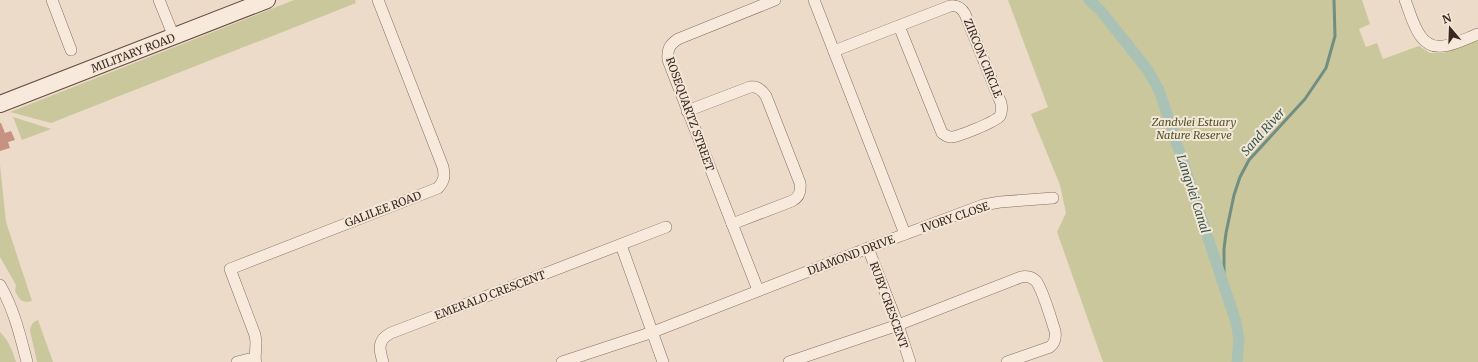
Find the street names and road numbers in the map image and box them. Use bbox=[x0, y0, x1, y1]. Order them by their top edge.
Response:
street label: ZIRCON CIRCLE bbox=[961, 16, 1005, 100]
street label: MILITARY ROAD bbox=[89, 31, 177, 75]
street label: ROSEQUARTZ STREET bbox=[663, 55, 717, 173]
street label: GALILEE ROAD bbox=[343, 188, 423, 230]
street label: IVORY CLOSE bbox=[919, 199, 991, 235]
street label: DIAMOND DRIVE bbox=[805, 232, 897, 278]
street label: RUBY CRESCENT bbox=[867, 260, 911, 351]
street label: EMERALD CRESCENT bbox=[433, 267, 548, 323]

